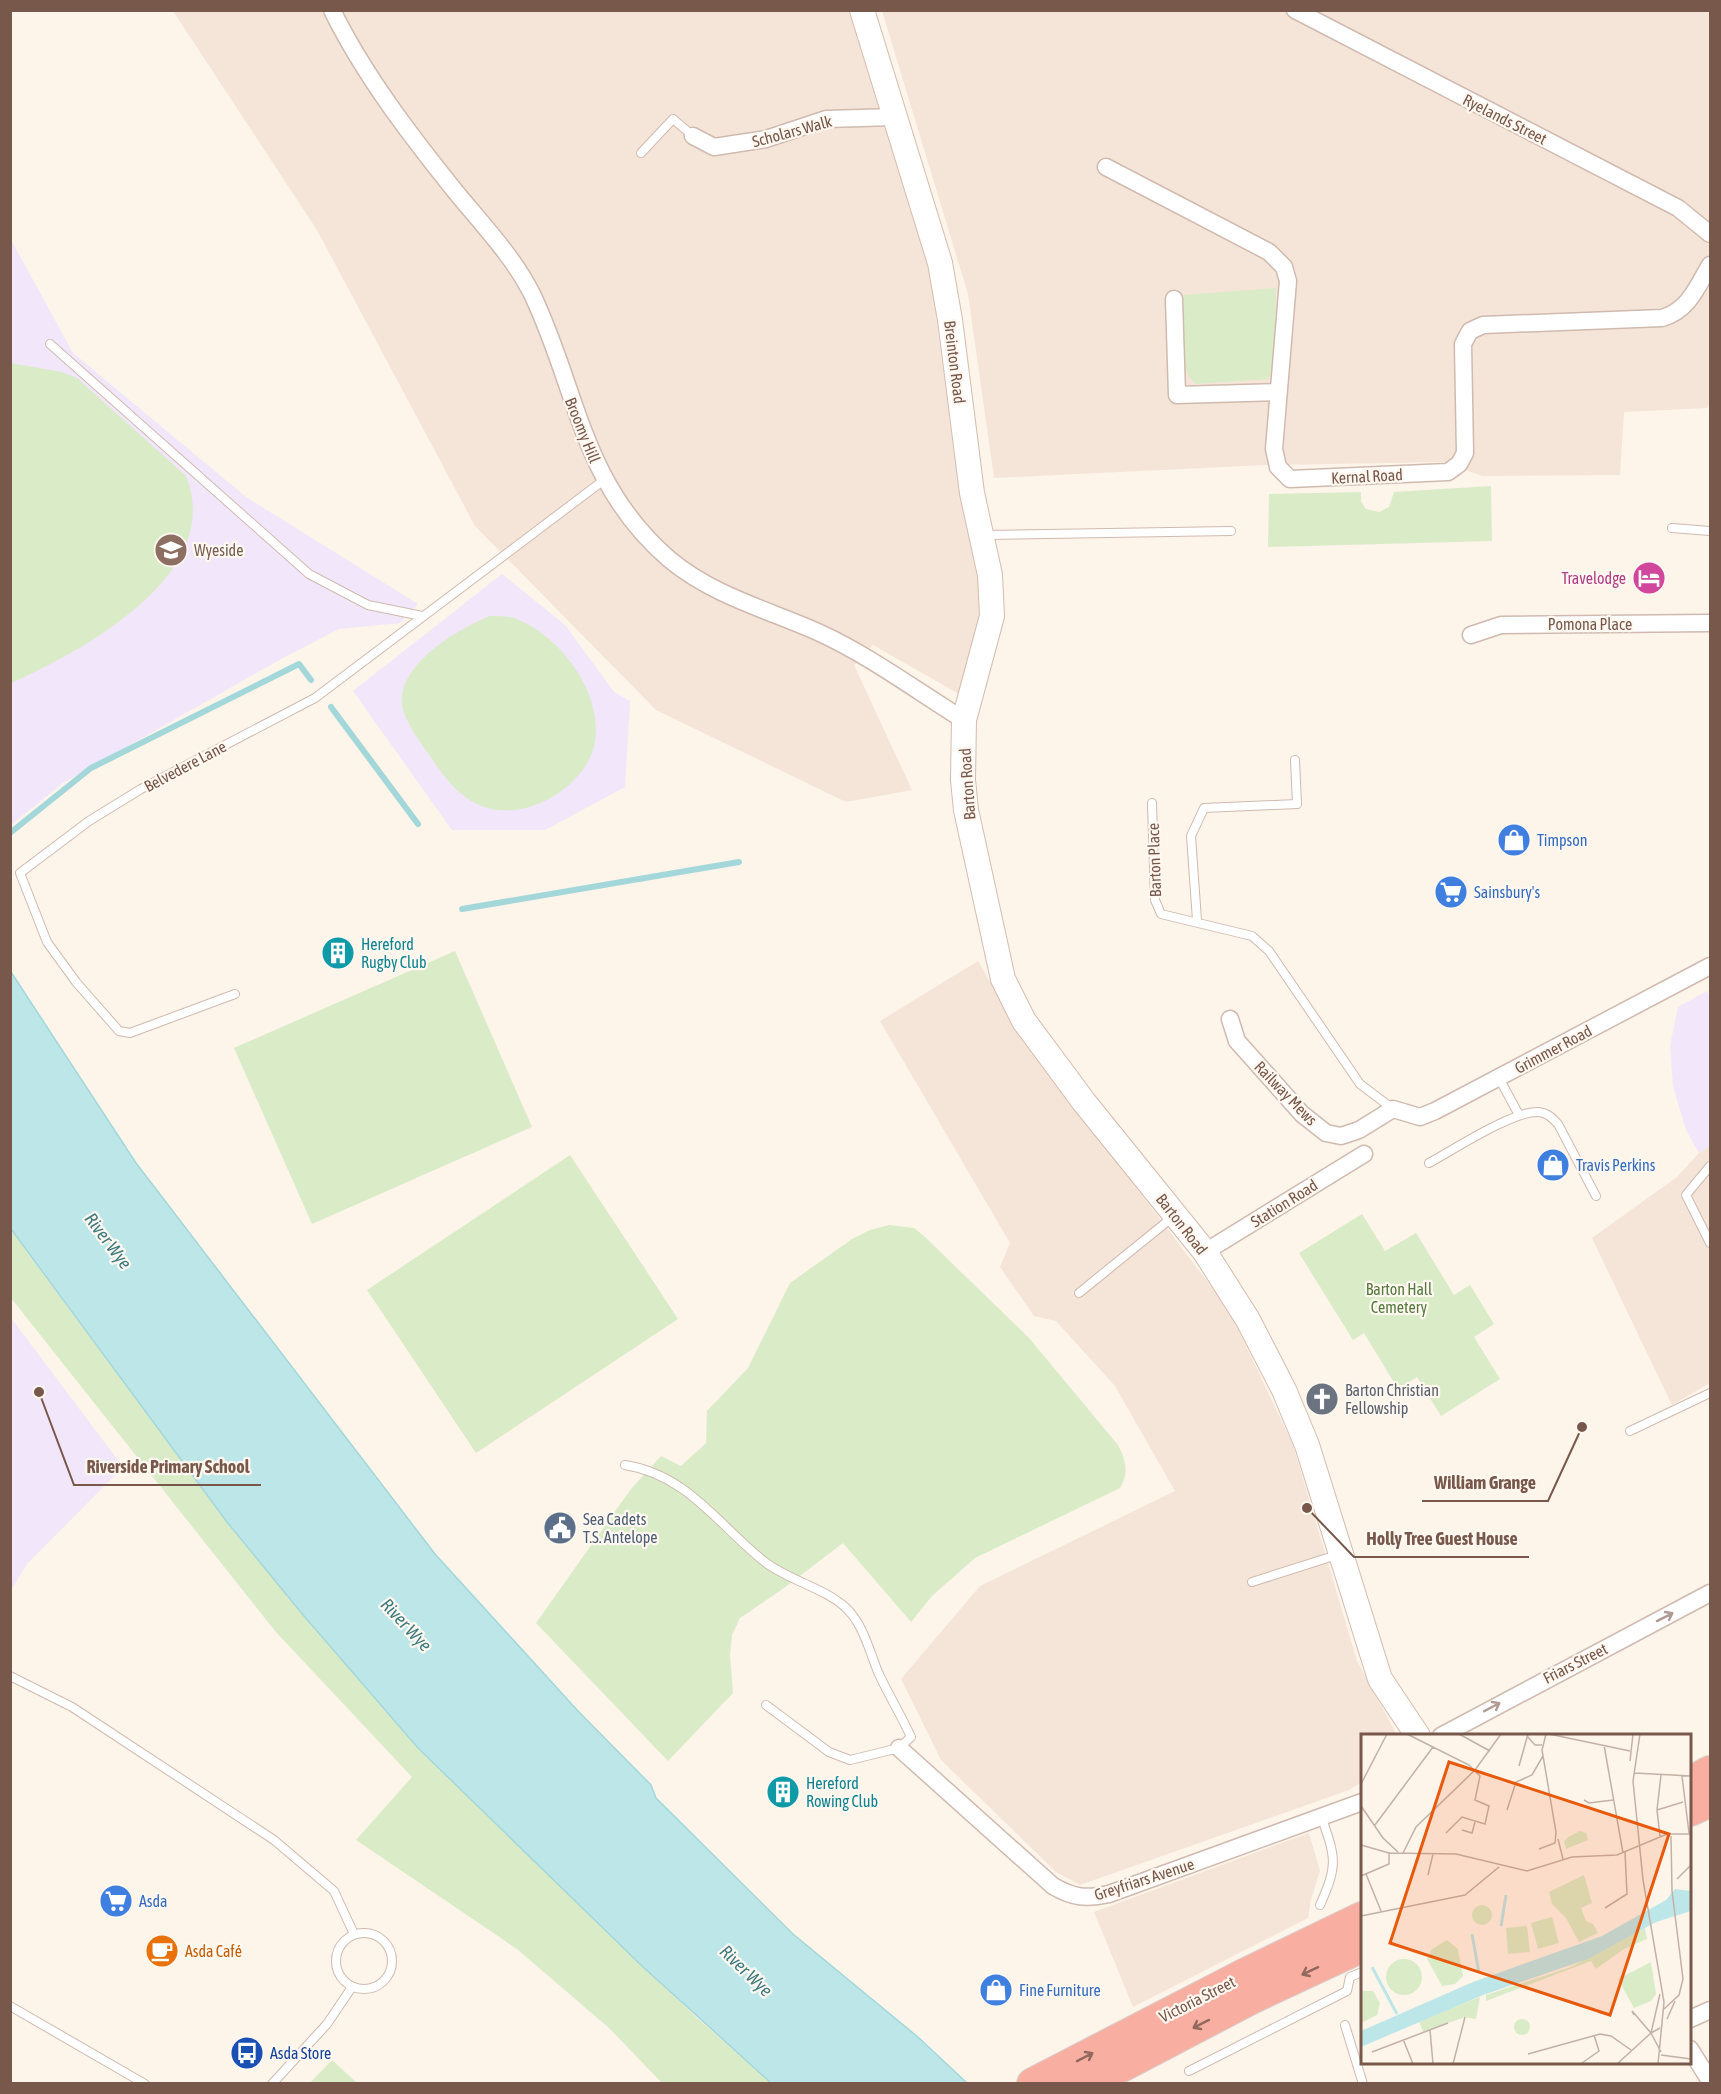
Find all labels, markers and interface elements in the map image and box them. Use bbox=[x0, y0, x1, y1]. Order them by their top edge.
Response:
street label: Ryelands Street bbox=[1460, 90, 1550, 149]
street label: Scholars Walk bbox=[750, 112, 834, 150]
street label: Breinton Road bbox=[941, 319, 969, 405]
street label: Broomy Hill bbox=[561, 395, 605, 466]
street label: Kernal Road bbox=[1331, 465, 1403, 487]
school or university icon: Wyeside bbox=[153, 532, 189, 568]
place label: Wyeside bbox=[194, 541, 243, 560]
hotel icon: Travelodge bbox=[1631, 560, 1667, 596]
place label: Travelodge bbox=[1561, 569, 1626, 588]
street label: Pomona Place bbox=[1548, 615, 1632, 633]
street label: Belvedere Lane bbox=[141, 737, 229, 795]
street label: Barton Road bbox=[956, 747, 978, 821]
shop icon: Timpson bbox=[1496, 822, 1532, 858]
street label: Barton Place bbox=[1144, 823, 1164, 897]
place label: Timpson bbox=[1537, 831, 1587, 850]
supermarket icon: Sainsbury's bbox=[1433, 874, 1469, 910]
place label: Sainsbury's bbox=[1474, 883, 1540, 902]
building icon: Hereford Rugby Club bbox=[320, 935, 356, 971]
place label: Hereford Rugby Club bbox=[361, 935, 427, 972]
street label: Grimmer Road bbox=[1511, 1021, 1595, 1077]
street label: Railway Mews bbox=[1250, 1057, 1321, 1130]
shop icon: Travis Perkins bbox=[1535, 1147, 1571, 1183]
place label: Travis Perkins bbox=[1576, 1156, 1656, 1174]
street label: Station Road bbox=[1247, 1175, 1321, 1231]
street label: Barton Road bbox=[1153, 1190, 1211, 1258]
water label: River Wye bbox=[81, 1209, 136, 1273]
park label: Barton Hall Cemetery bbox=[1366, 1280, 1433, 1317]
church icon: Barton Christian Fellowship bbox=[1304, 1381, 1340, 1417]
place label: Barton Christian Fellowship bbox=[1345, 1381, 1439, 1418]
callout: Riverside Primary School bbox=[74, 1449, 261, 1485]
text: Riverside Primary School bbox=[87, 1456, 250, 1477]
callout: William Grange bbox=[1422, 1465, 1548, 1501]
text: William Grange bbox=[1433, 1472, 1536, 1493]
public building icon: Sea Cadets T.S. Antelope bbox=[542, 1510, 578, 1546]
place label: Sea Cadets T.S. Antelope bbox=[583, 1510, 658, 1547]
callout: Holly Tree Guest House bbox=[1354, 1521, 1529, 1557]
text: Holly Tree Guest House bbox=[1366, 1528, 1518, 1549]
water label: River Wye bbox=[377, 1594, 436, 1656]
one-way arrow bbox=[1655, 1611, 1673, 1622]
street label: Friars Street bbox=[1540, 1639, 1610, 1687]
one-way arrow bbox=[1483, 1701, 1500, 1713]
inset map bbox=[1361, 1734, 1691, 2064]
building icon: Hereford Rowing Club bbox=[765, 1774, 801, 1810]
place label: Hereford Rowing Club bbox=[806, 1774, 878, 1811]
street label: Greyfriars Avenue bbox=[1092, 1854, 1197, 1905]
supermarket icon: Asda bbox=[98, 1883, 134, 1919]
place label: Asda bbox=[139, 1892, 168, 1910]
cafe icon: Asda Café bbox=[144, 1933, 180, 1969]
water label: River Wye bbox=[716, 1941, 777, 2001]
place label: Asda Café bbox=[185, 1942, 242, 1960]
one-way arrow bbox=[1301, 1965, 1319, 1977]
shop icon: Fine Furniture bbox=[978, 1972, 1014, 2008]
street label: Victoria Street bbox=[1156, 1972, 1238, 2026]
place label: Fine Furniture bbox=[1019, 1981, 1101, 1999]
one-way arrow bbox=[1192, 2019, 1210, 2031]
bus stop icon: Asda Store bbox=[229, 2035, 265, 2071]
place label: Asda Store bbox=[270, 2044, 331, 2062]
one-way arrow bbox=[1076, 2050, 1094, 2062]

